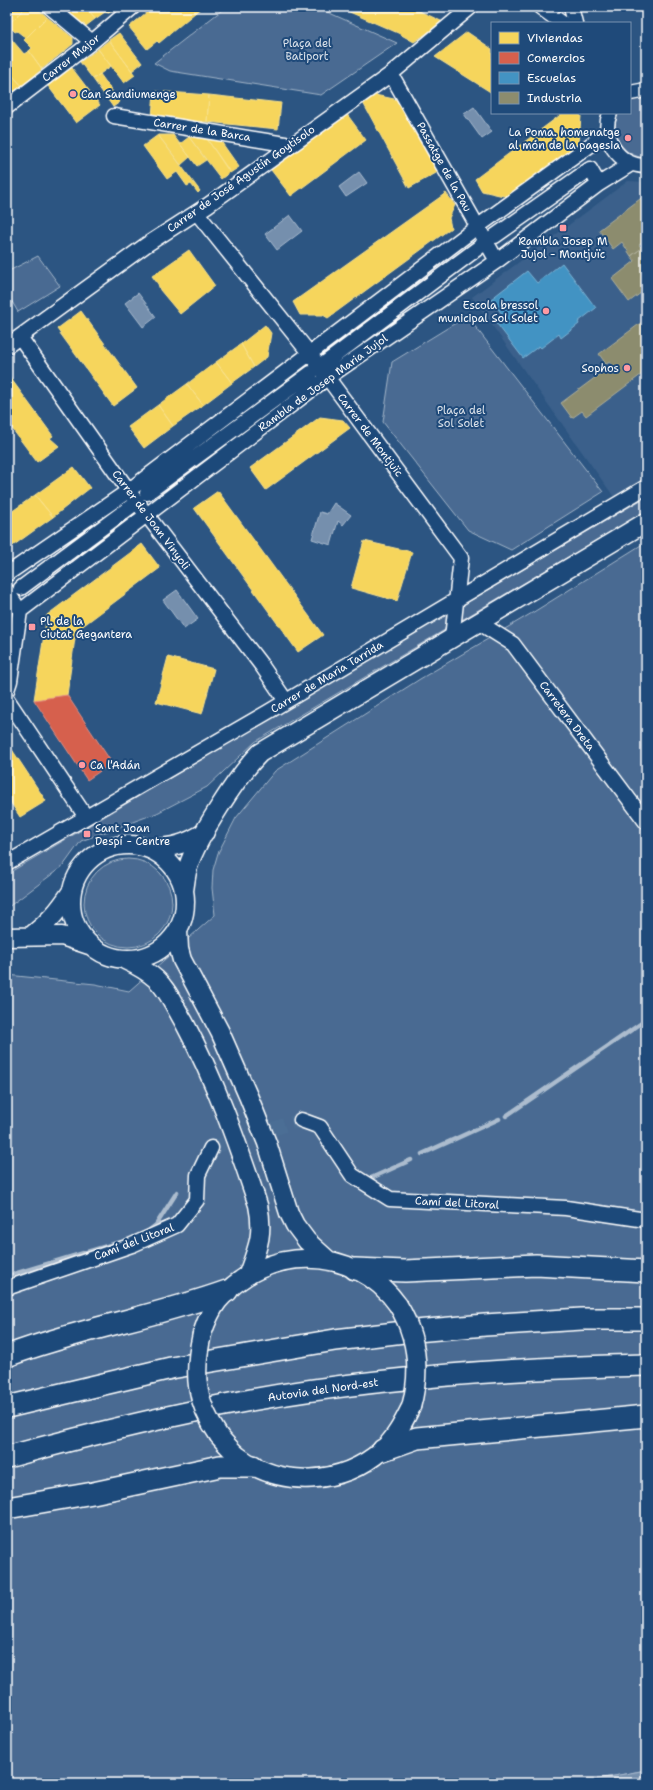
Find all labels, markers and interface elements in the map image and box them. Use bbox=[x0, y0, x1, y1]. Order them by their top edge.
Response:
legend bbox=[491, 22, 631, 114]
text: Viviendas bbox=[527, 30, 583, 46]
street label: Carrer Major bbox=[39, 31, 103, 85]
park label: Plaça del Batiport bbox=[283, 36, 332, 64]
text: Comercios bbox=[527, 50, 585, 66]
text: Escuelas bbox=[527, 70, 576, 86]
place label: Can Sandiumenge bbox=[81, 87, 176, 102]
marker: Can Sandiumenge bbox=[68, 89, 78, 99]
text: Industria bbox=[527, 90, 582, 106]
street label: Carrer de la Barca bbox=[152, 115, 252, 145]
street label: Passatge de la Pau bbox=[413, 119, 475, 215]
street label: Carrer de José Agustín Goytisolo bbox=[164, 122, 318, 236]
place label: La Poma. homenatge al món de la pagesia bbox=[508, 125, 620, 153]
marker: La Poma. homenatge al món de la pagesia bbox=[623, 133, 633, 143]
marker: Rambla Josep M Jujol - Montjuïc bbox=[558, 223, 568, 233]
place label: Rambla Josep M Jujol - Montjuïc bbox=[519, 234, 608, 262]
place label: Escola bressol municipal Sol Solet bbox=[438, 298, 539, 326]
marker: Escola bressol municipal Sol Solet bbox=[541, 306, 551, 316]
street label: Rambla de Josep Maria Jujol bbox=[255, 331, 391, 435]
place label: Sophos bbox=[582, 361, 619, 376]
marker: Sophos bbox=[622, 363, 632, 373]
street label: Carrer de Montjuïc bbox=[334, 390, 407, 480]
park label: Plaça del Sol Solet bbox=[437, 403, 486, 431]
street label: Carrer de Joan Vinyoli bbox=[109, 467, 193, 573]
place label: Pl. de la Ciutat Gegantera bbox=[40, 614, 132, 642]
marker: Pl. de la Ciutat Gegantera bbox=[27, 622, 37, 632]
street label: Carrer de Maria Tarrida bbox=[268, 637, 386, 717]
street label: Carretera Dreta bbox=[536, 678, 598, 754]
place label: Ca l'Adán bbox=[90, 758, 141, 773]
marker: Ca l'Adán bbox=[77, 760, 87, 770]
place label: Sant Joan Despí - Centre bbox=[95, 821, 170, 849]
marker: Sant Joan Despí - Centre bbox=[82, 829, 92, 839]
street label: Camí del Litoral bbox=[415, 1193, 500, 1213]
street label: Camí del Litoral bbox=[92, 1220, 177, 1264]
street label: Autovia del Nord-est bbox=[267, 1375, 380, 1405]

